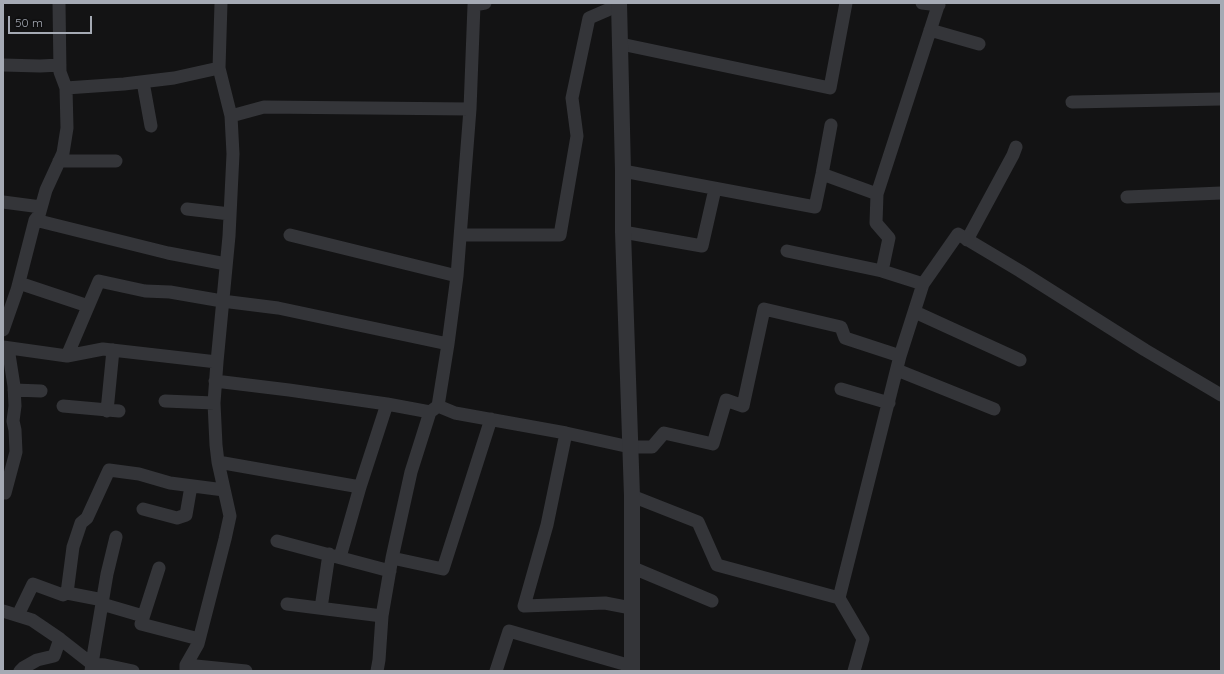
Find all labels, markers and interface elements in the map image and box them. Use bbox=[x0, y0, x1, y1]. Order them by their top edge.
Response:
scale bar bbox=[10, 8, 94, 34]
text: 50 m bbox=[15, 15, 43, 30]

